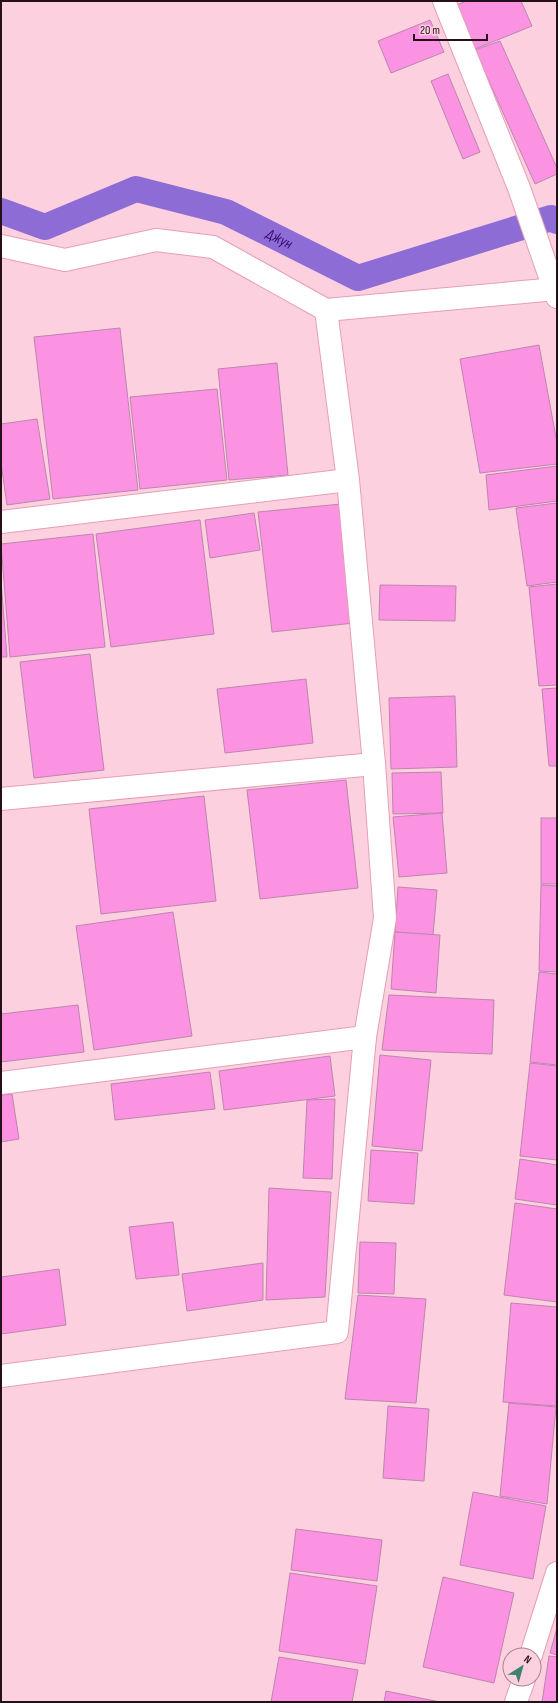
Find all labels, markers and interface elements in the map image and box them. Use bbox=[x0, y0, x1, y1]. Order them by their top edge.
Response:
scale bar bbox=[414, 16, 487, 42]
text: 20 m bbox=[420, 23, 440, 38]
water label: Джун bbox=[262, 224, 296, 254]
north arrow bbox=[502, 1647, 542, 1687]
text: N bbox=[521, 1652, 534, 1666]

